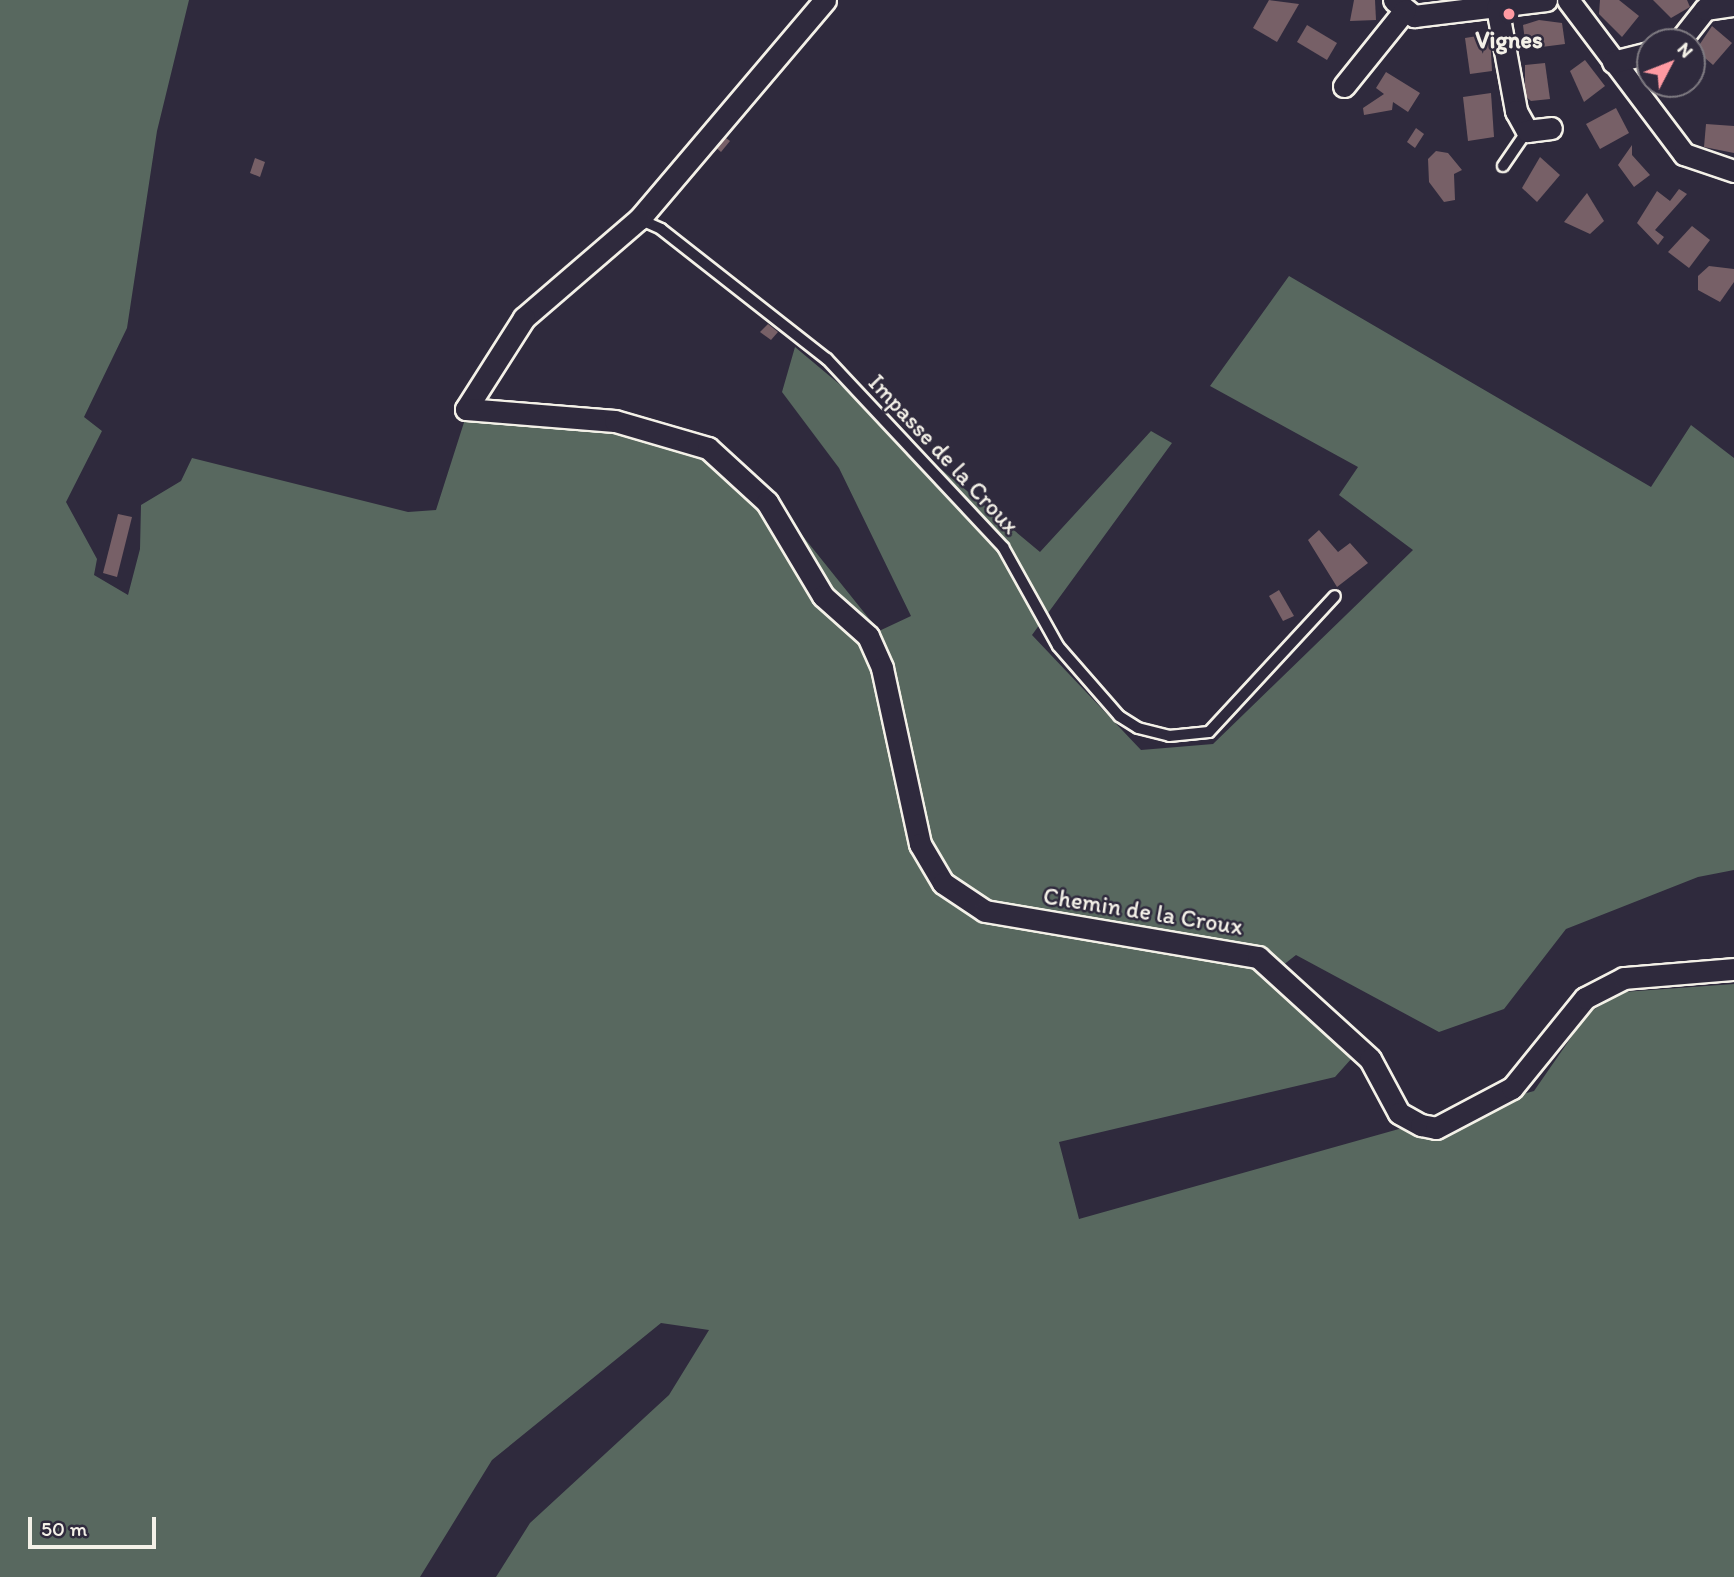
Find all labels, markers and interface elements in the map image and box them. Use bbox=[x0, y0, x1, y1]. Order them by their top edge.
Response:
marker: Vignes bbox=[1501, 6, 1517, 22]
place label: Vignes bbox=[1475, 26, 1543, 54]
north arrow bbox=[1636, 28, 1706, 98]
text: N bbox=[1673, 37, 1698, 62]
street label: Impasse de la Croux bbox=[863, 368, 1025, 540]
street label: Chemin de la Croux bbox=[1042, 881, 1244, 941]
scale bar bbox=[32, 1504, 159, 1548]
text: 50 m bbox=[41, 1516, 87, 1541]

